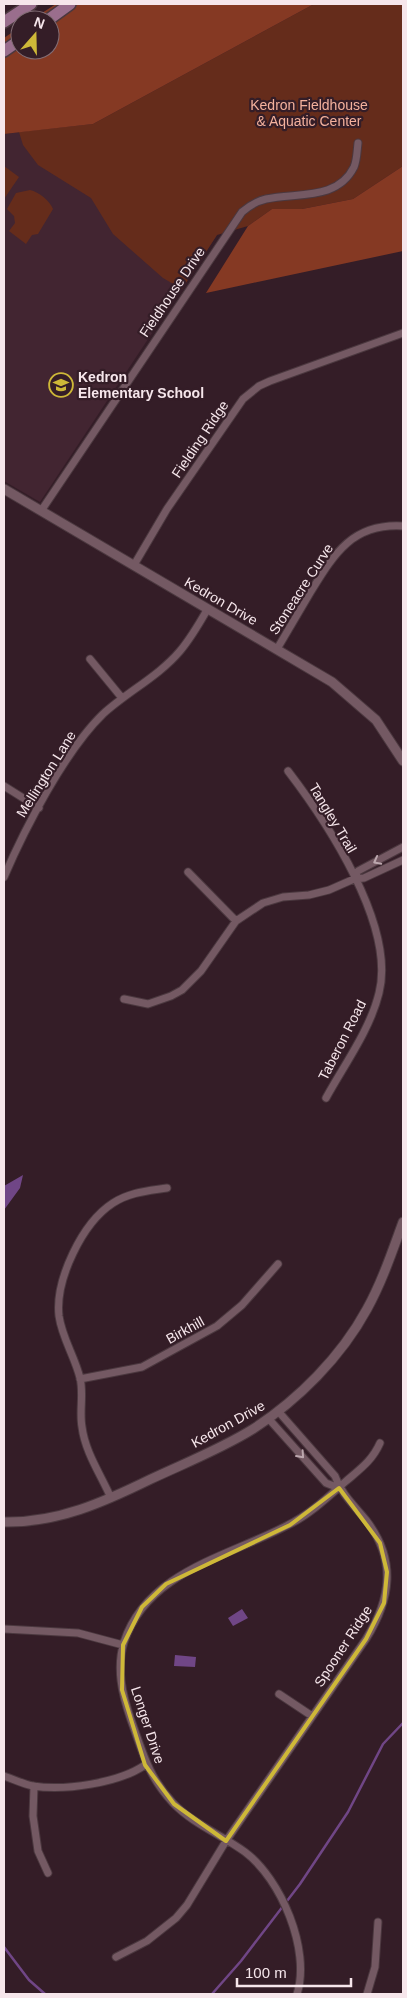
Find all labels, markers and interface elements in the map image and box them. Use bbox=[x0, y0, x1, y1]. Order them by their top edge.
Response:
north arrow bbox=[10, 10, 60, 60]
text: N bbox=[32, 14, 47, 32]
park label: Kedron Fieldhouse & Aquatic Center bbox=[250, 97, 368, 129]
street label: Fieldhouse Drive bbox=[136, 244, 208, 340]
place label: Kedron Elementary School bbox=[78, 369, 204, 401]
school or university icon: Kedron Elementary School bbox=[48, 372, 74, 398]
street label: Fielding Ridge bbox=[168, 397, 232, 481]
street label: Stoneacre Curve bbox=[266, 540, 336, 637]
street label: Kedron Drive bbox=[182, 574, 261, 628]
street label: Mellington Lane bbox=[13, 728, 79, 820]
street label: Tangley Trail bbox=[306, 780, 360, 856]
one-way arrow bbox=[373, 855, 382, 865]
street label: Taberon Road bbox=[315, 997, 369, 1083]
street label: Birkhill bbox=[163, 1313, 207, 1347]
street label: Kedron Drive bbox=[188, 1397, 268, 1451]
one-way arrow bbox=[295, 1449, 304, 1458]
street label: Spooner Ridge bbox=[311, 1602, 375, 1690]
street label: Longer Drive bbox=[128, 1684, 168, 1766]
scale bar bbox=[237, 1956, 351, 1988]
text: 100 m bbox=[245, 1964, 287, 1981]

